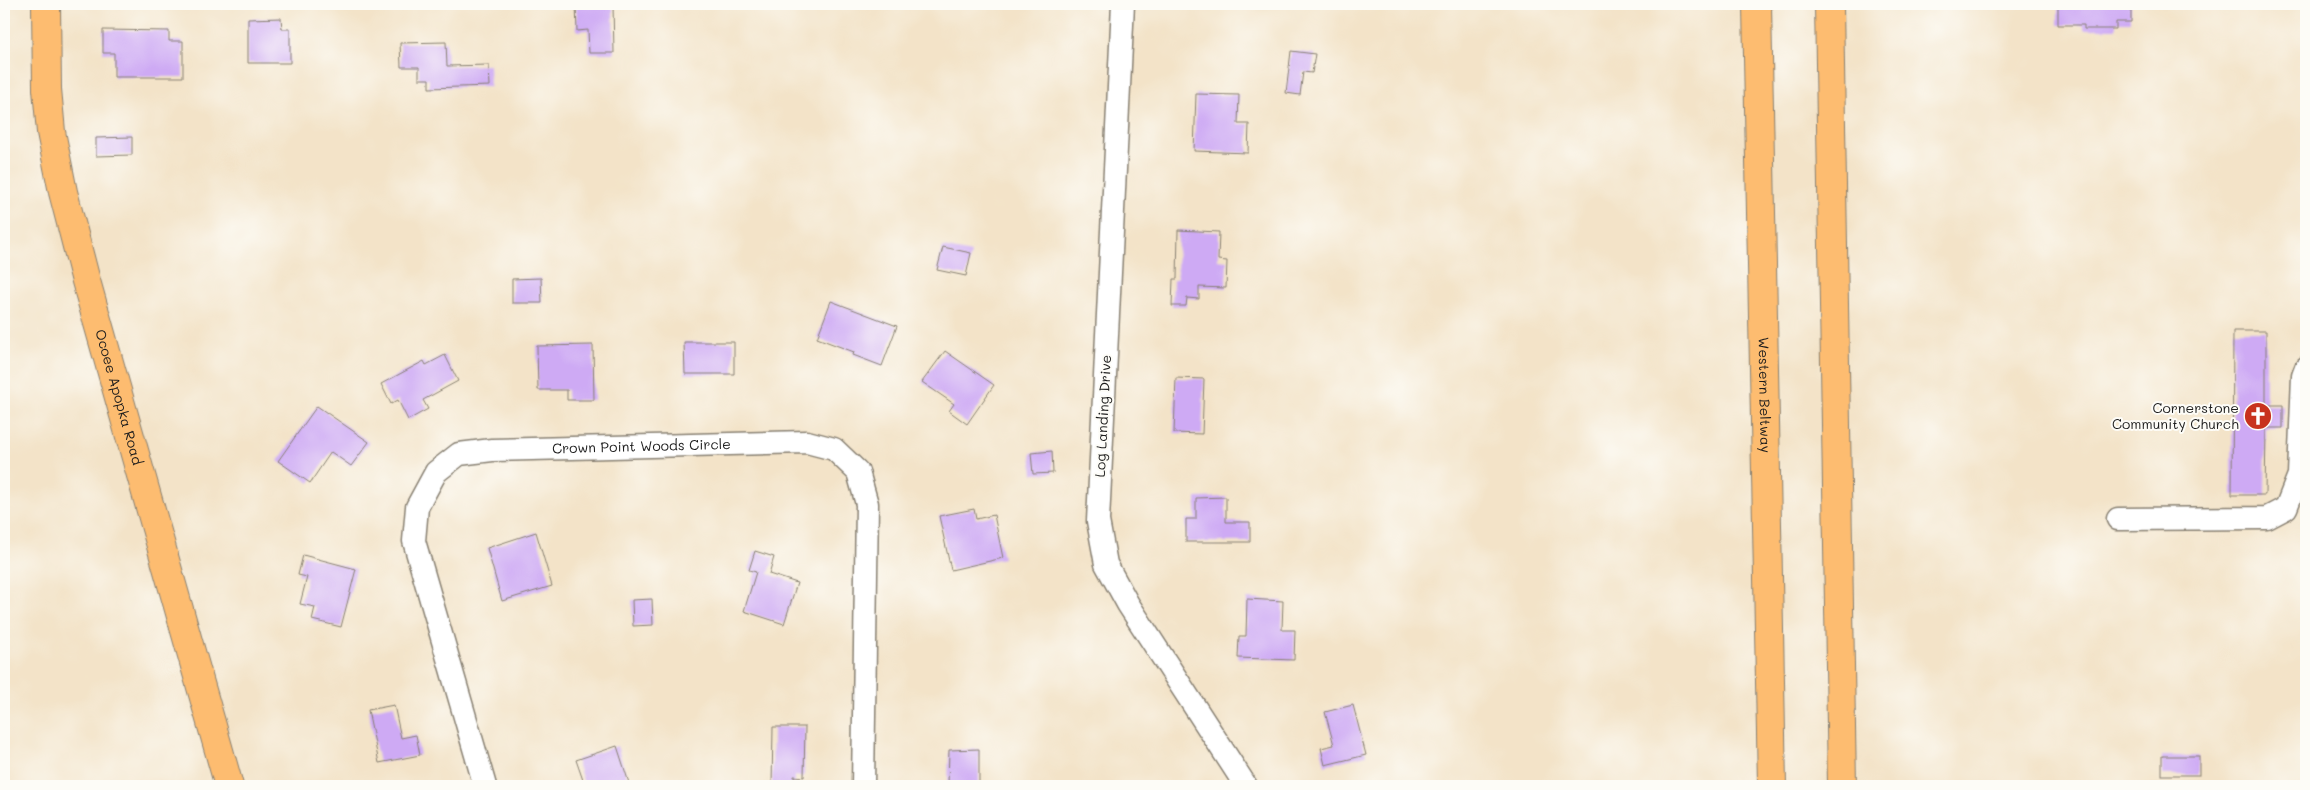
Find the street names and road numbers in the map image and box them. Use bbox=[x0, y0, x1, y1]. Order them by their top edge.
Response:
street label: Ocoee Apopka Road bbox=[91, 327, 148, 467]
street label: Western Beltway bbox=[1754, 337, 1776, 453]
street label: Log Landing Drive bbox=[1090, 354, 1115, 478]
street label: Crown Point Woods Circle bbox=[552, 434, 731, 457]

